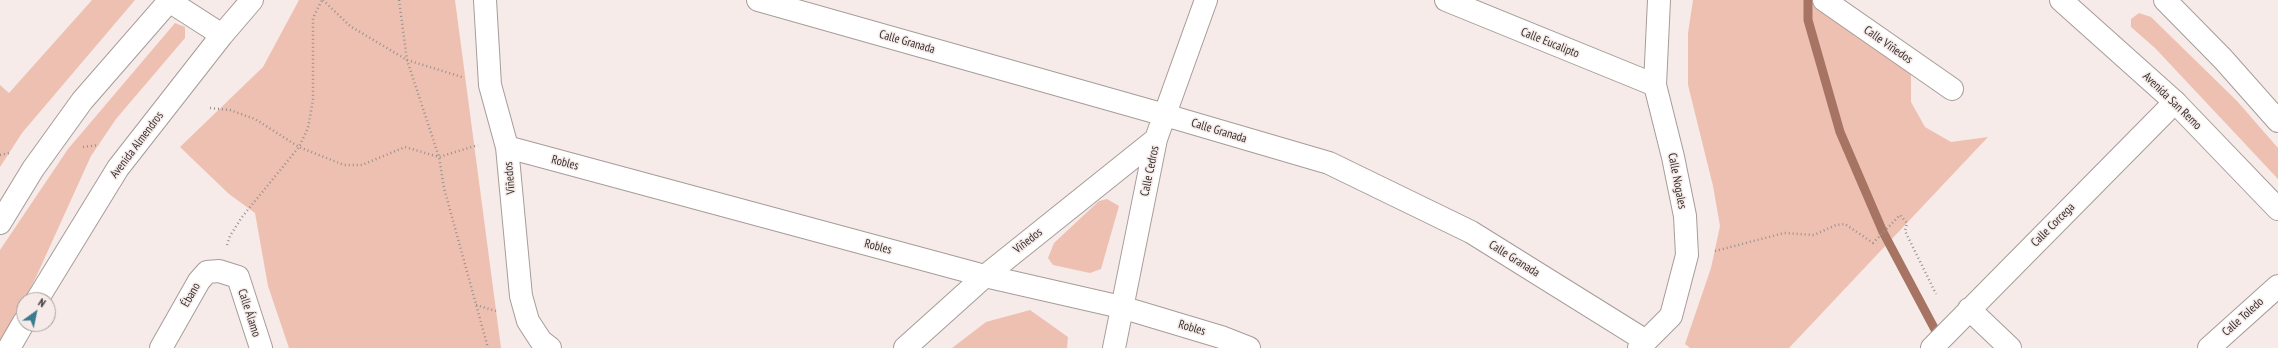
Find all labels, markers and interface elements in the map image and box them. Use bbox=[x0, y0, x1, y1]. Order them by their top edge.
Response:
street label: Calle Viñedos bbox=[1861, 23, 1915, 67]
street label: Calle Eucalipto bbox=[1519, 25, 1581, 61]
street label: Calle Granada bbox=[877, 27, 937, 57]
street label: Avenida San Remo bbox=[2140, 69, 2204, 133]
street label: Avenida Almendros bbox=[107, 109, 167, 181]
street label: Calle Granada bbox=[1190, 116, 1248, 146]
street label: Calle Cedros bbox=[1138, 145, 1162, 197]
street label: Robles bbox=[550, 152, 580, 174]
street label: Calle Nogales bbox=[1665, 152, 1689, 210]
street label: Viñedos bbox=[501, 161, 519, 195]
street label: Calle Corcega bbox=[2028, 200, 2078, 250]
street label: Viñedos bbox=[1011, 225, 1045, 257]
street label: Robles bbox=[863, 236, 893, 258]
street label: Calle Granada bbox=[1486, 238, 1542, 280]
street label: Ébano bbox=[178, 280, 204, 310]
street label: Calle Álamo bbox=[235, 287, 263, 339]
north arrow bbox=[16, 292, 56, 332]
text: N bbox=[36, 295, 48, 310]
street label: Calle Toledo bbox=[2219, 295, 2267, 339]
street label: Robles bbox=[1177, 317, 1207, 339]

